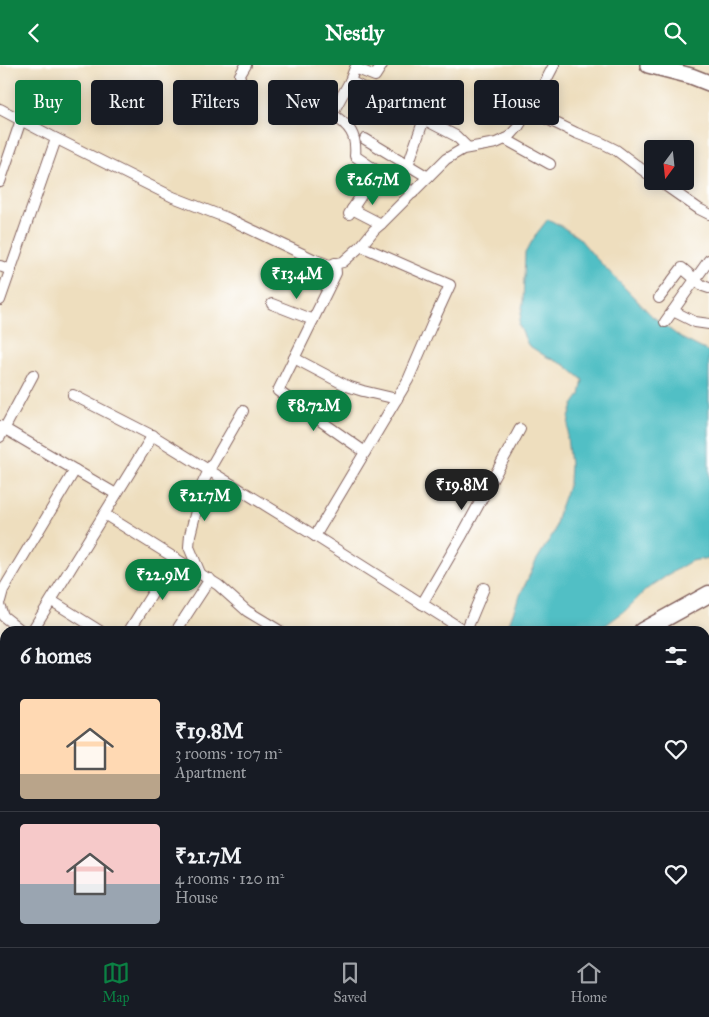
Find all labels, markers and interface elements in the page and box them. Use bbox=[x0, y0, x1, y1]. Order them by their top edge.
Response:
icon: back bbox=[20, 19, 48, 47]
text: Nestly bbox=[325, 19, 384, 46]
icon: search bbox=[661, 19, 689, 47]
chip: Buy bbox=[15, 80, 81, 125]
chip: Rent bbox=[91, 80, 163, 125]
chip: Filters bbox=[173, 80, 258, 125]
chip: New bbox=[268, 80, 338, 125]
chip: Apartment bbox=[348, 80, 464, 125]
chip: House bbox=[474, 80, 559, 125]
north arrow bbox=[644, 140, 694, 190]
map controls bbox=[644, 140, 694, 190]
pin: ₹26.7M bbox=[332, 163, 414, 206]
text: ₹26.7M bbox=[347, 170, 399, 189]
pin: ₹13.4M bbox=[256, 257, 338, 300]
text: ₹13.4M bbox=[272, 264, 322, 283]
pin: ₹8.72M bbox=[273, 389, 355, 432]
text: ₹8.72M bbox=[288, 396, 340, 415]
pin: ₹19.8M bbox=[421, 469, 503, 511]
text: ₹19.8M bbox=[436, 475, 488, 494]
pin: ₹21.7M bbox=[164, 479, 246, 522]
text: ₹21.7M bbox=[180, 486, 230, 505]
pin: ₹22.9M bbox=[122, 559, 204, 601]
text: ₹22.9M bbox=[136, 565, 190, 584]
icon: filters bbox=[662, 642, 690, 670]
text: 6 homes bbox=[20, 643, 92, 669]
text: ₹19.8M bbox=[175, 718, 244, 744]
icon: home bbox=[60, 719, 120, 779]
icon: heart bbox=[662, 735, 690, 763]
text: 3 rooms · 107 m² bbox=[175, 744, 282, 763]
text: Apartment bbox=[175, 763, 247, 782]
text: ₹21.7M bbox=[175, 843, 242, 869]
icon: home bbox=[60, 844, 120, 904]
icon: heart bbox=[662, 860, 690, 888]
text: 4 rooms · 120 m² bbox=[175, 869, 284, 888]
text: House bbox=[175, 888, 218, 907]
tab: Map bbox=[102, 959, 130, 1006]
tab: Saved bbox=[334, 959, 367, 1006]
tab: Home bbox=[571, 959, 607, 1006]

